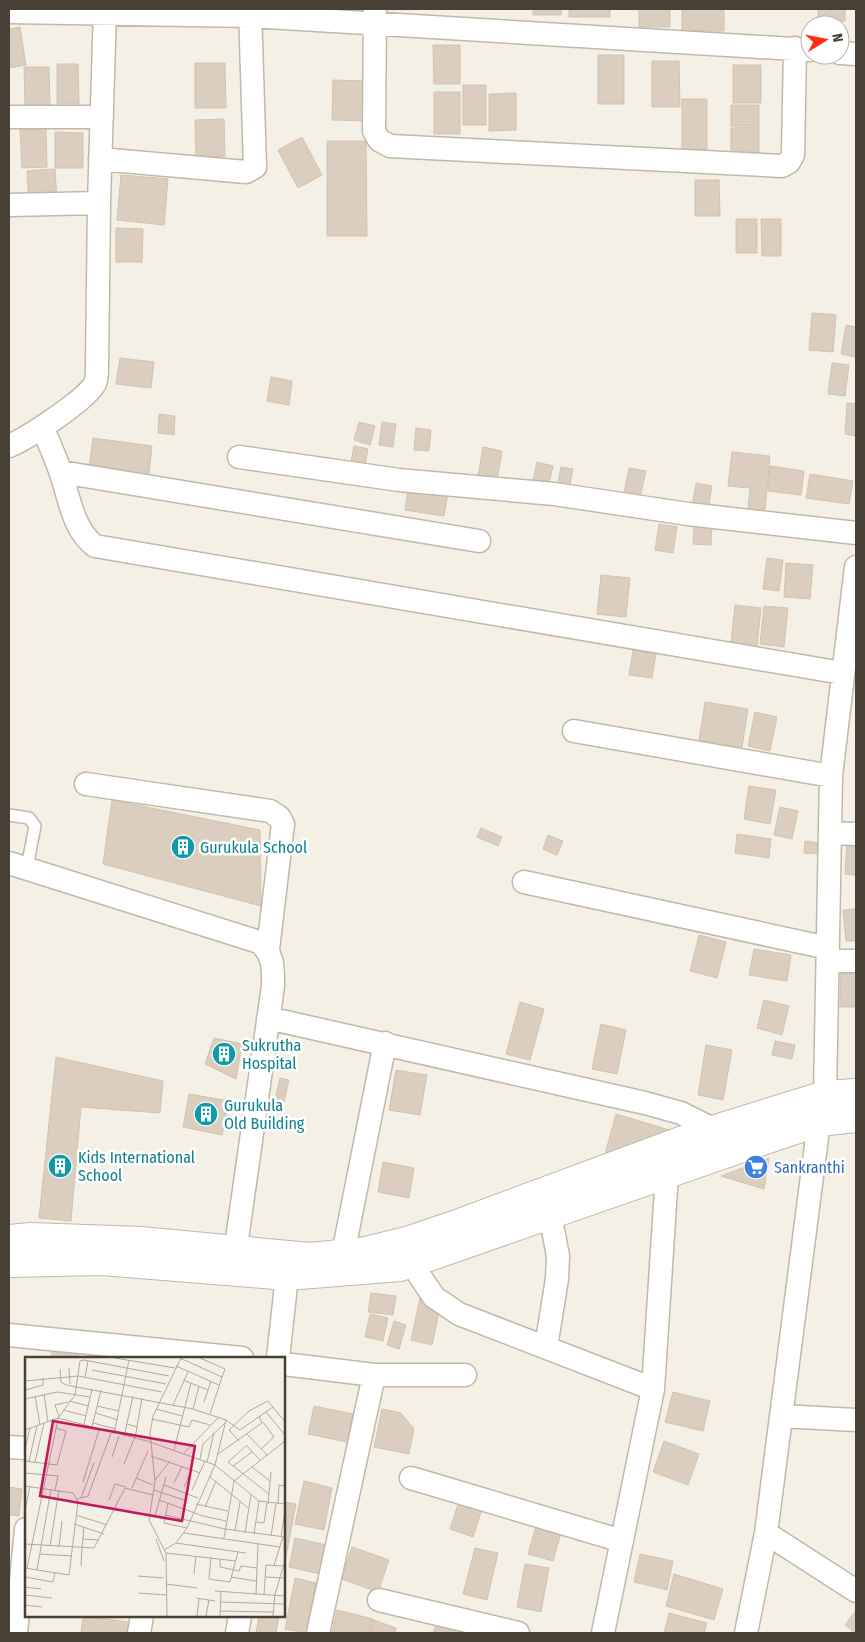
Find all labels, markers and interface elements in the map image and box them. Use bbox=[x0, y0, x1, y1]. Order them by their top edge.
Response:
north arrow bbox=[800, 15, 850, 65]
text: N bbox=[828, 32, 846, 43]
building icon: Gurukula School bbox=[170, 834, 196, 860]
place label: Gurukula School bbox=[200, 838, 307, 857]
place label: Sukrutha Hospital bbox=[242, 1036, 301, 1073]
building icon: Sukrutha Hospital bbox=[211, 1041, 237, 1067]
place label: Gurukula Old Building bbox=[224, 1096, 305, 1133]
building icon: Gurukula Old Building bbox=[193, 1101, 219, 1127]
place label: Kids International School bbox=[78, 1148, 195, 1185]
building icon: Kids International School bbox=[47, 1153, 73, 1179]
supermarket icon: Sankranthi bbox=[743, 1154, 769, 1180]
place label: Sankranthi bbox=[774, 1158, 845, 1177]
inset map bbox=[25, 1357, 285, 1617]

